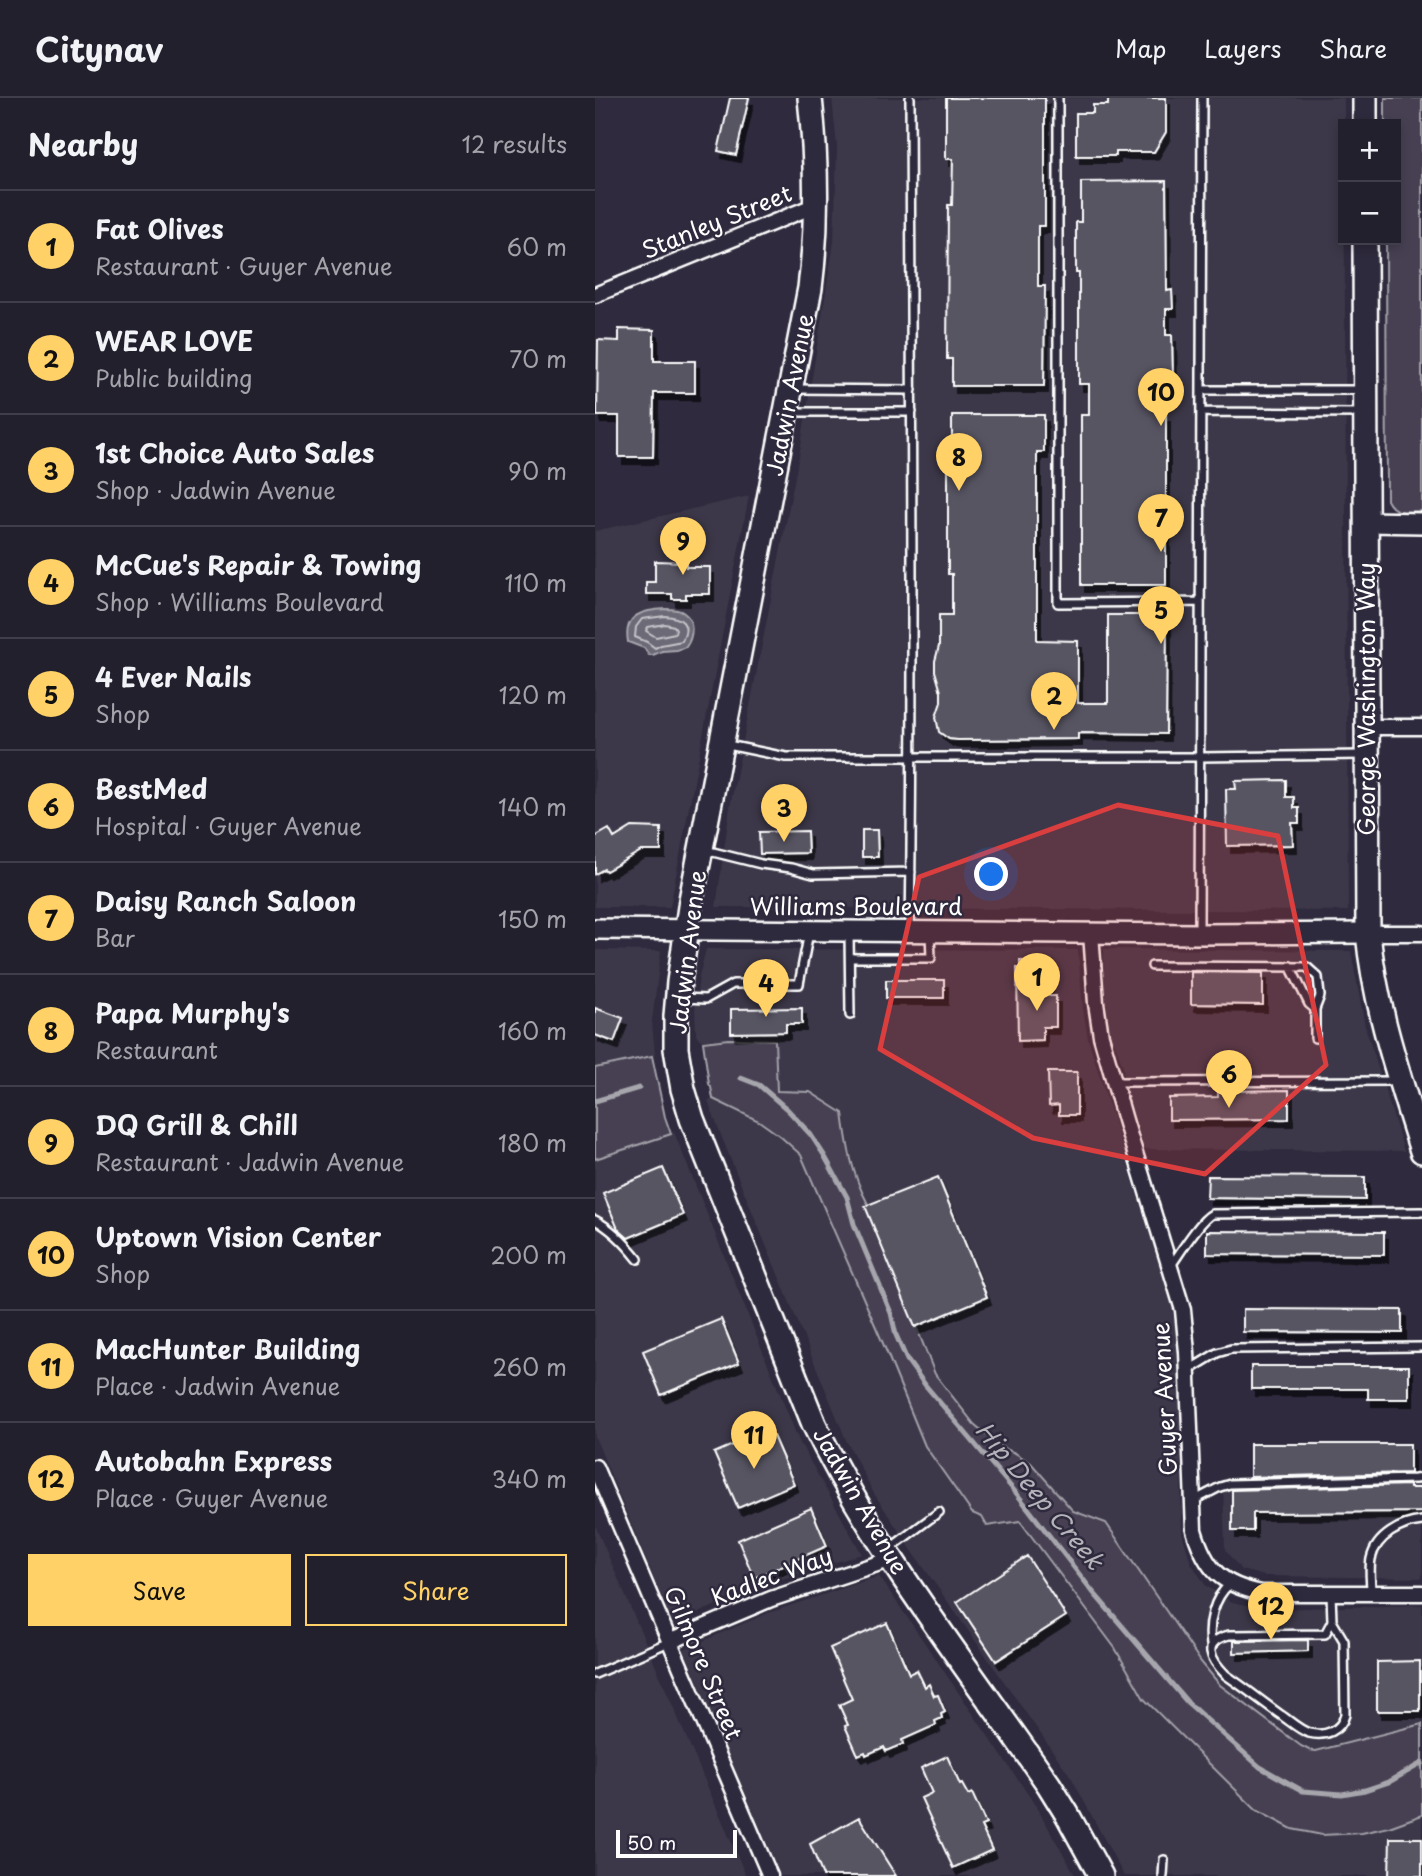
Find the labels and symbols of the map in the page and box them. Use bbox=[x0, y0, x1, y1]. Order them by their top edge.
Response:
street label: Stanley Street bbox=[636, 175, 797, 267]
street label: Jadwin Avenue bbox=[756, 311, 821, 479]
pin: 10 bbox=[1138, 368, 1184, 426]
pin: 8 bbox=[936, 433, 982, 491]
pin: 7 bbox=[1138, 494, 1184, 552]
pin: 9 bbox=[660, 517, 706, 575]
street label: George Washington Way bbox=[1348, 562, 1383, 836]
pin: 5 bbox=[1138, 586, 1184, 644]
pin: 2 bbox=[1031, 672, 1077, 730]
pin: 3 bbox=[761, 784, 807, 842]
your location bbox=[974, 857, 1008, 891]
street label: Jadwin Avenue bbox=[659, 868, 714, 1036]
street label: Williams Boulevard bbox=[750, 888, 962, 923]
pin: 1 bbox=[1014, 953, 1060, 1011]
pin: 4 bbox=[743, 959, 789, 1017]
pin: 6 bbox=[1206, 1050, 1252, 1108]
street label: Guyer Avenue bbox=[1142, 1321, 1185, 1477]
pin: 11 bbox=[731, 1411, 777, 1469]
water label: Hip Deep Creek bbox=[968, 1413, 1114, 1578]
street label: Jadwin Avenue bbox=[805, 1420, 918, 1580]
street label: Kadlec Way bbox=[706, 1537, 837, 1614]
street label: Gilmore Street bbox=[656, 1580, 753, 1745]
pin: 12 bbox=[1248, 1582, 1294, 1640]
scale bar bbox=[616, 1827, 737, 1859]

